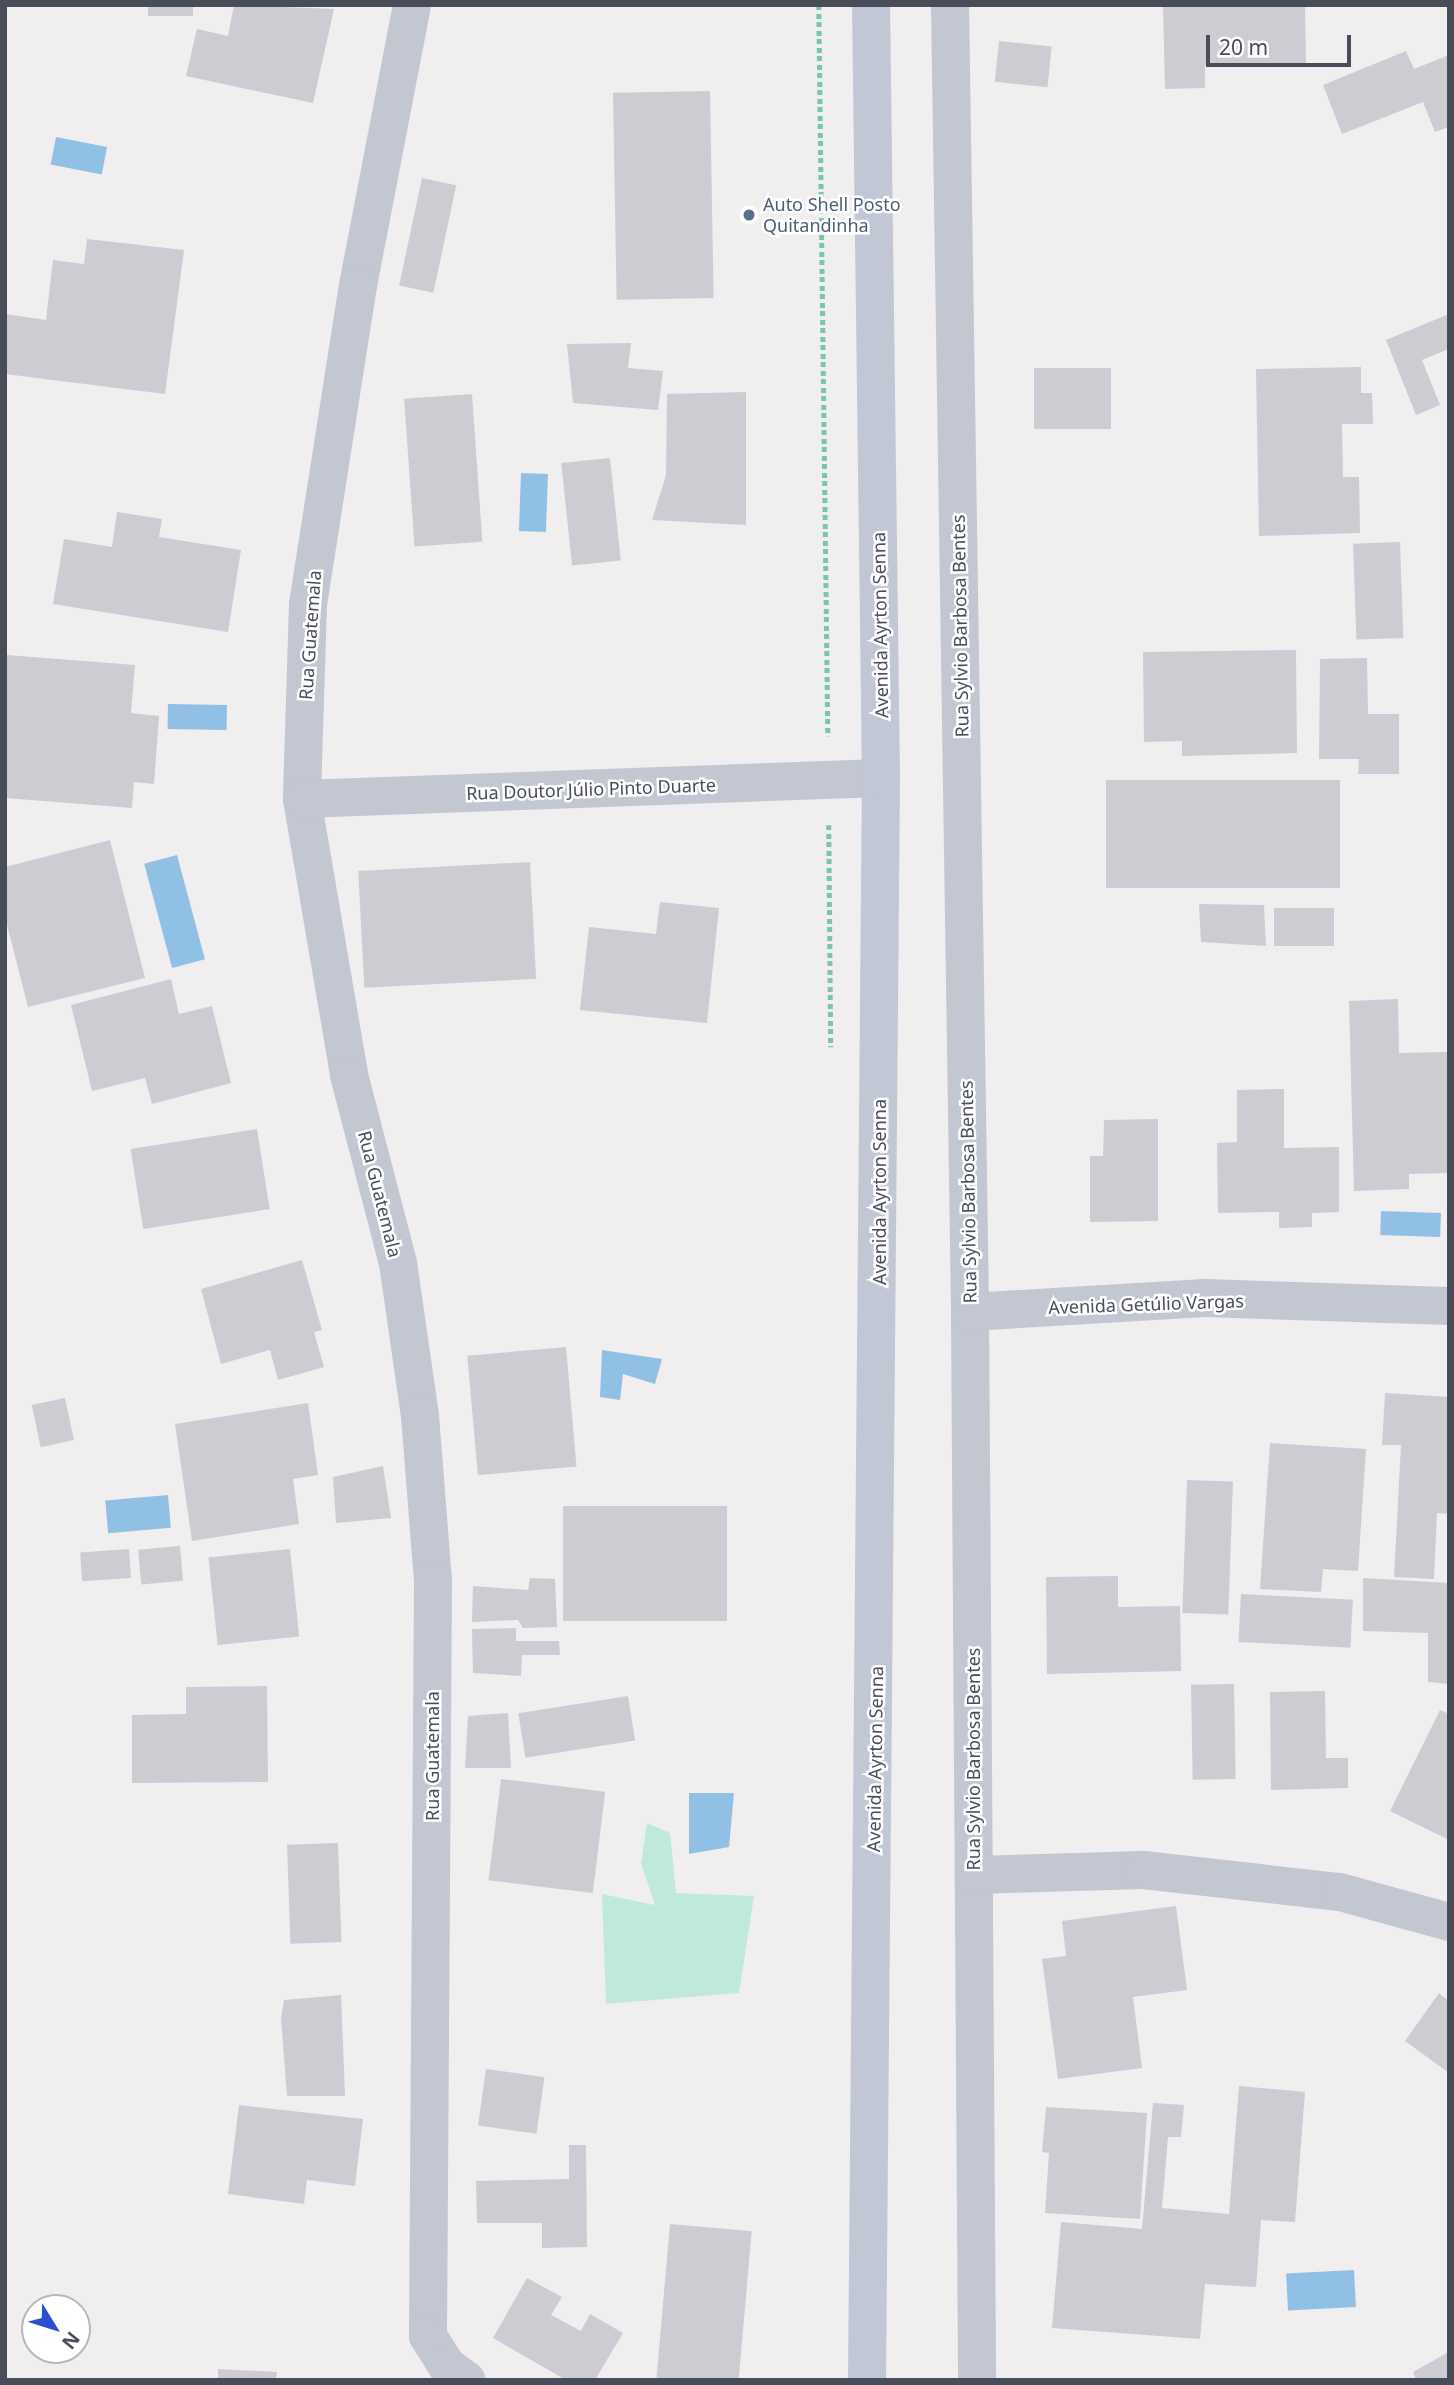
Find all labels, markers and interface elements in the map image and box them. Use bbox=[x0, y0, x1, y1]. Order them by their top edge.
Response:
scale bar bbox=[1209, 21, 1354, 65]
text: 20 m bbox=[1219, 33, 1268, 61]
place label: Auto Shell Posto Quitandinha bbox=[763, 194, 901, 236]
marker: Auto Shell Posto Quitandinha bbox=[741, 207, 757, 223]
street label: Rua Sylvio Barbosa Bentes bbox=[947, 514, 973, 738]
street label: Avenida Ayrton Senna bbox=[868, 532, 892, 718]
street label: Rua Guatemala bbox=[295, 570, 325, 700]
street label: Rua Doutor Júlio Pinto Duarte bbox=[466, 774, 716, 804]
street label: Rua Sylvio Barbosa Bentes bbox=[955, 1080, 981, 1304]
street label: Avenida Ayrton Senna bbox=[868, 1099, 890, 1285]
street label: Rua Guatemala bbox=[354, 1128, 406, 1260]
street label: Avenida Getúlio Vargas bbox=[1048, 1290, 1244, 1318]
street label: Rua Sylvio Barbosa Bentes bbox=[962, 1647, 984, 1871]
street label: Avenida Ayrton Senna bbox=[863, 1666, 887, 1852]
street label: Rua Guatemala bbox=[421, 1691, 443, 1821]
north arrow bbox=[21, 2294, 91, 2364]
text: N bbox=[56, 2327, 86, 2355]

